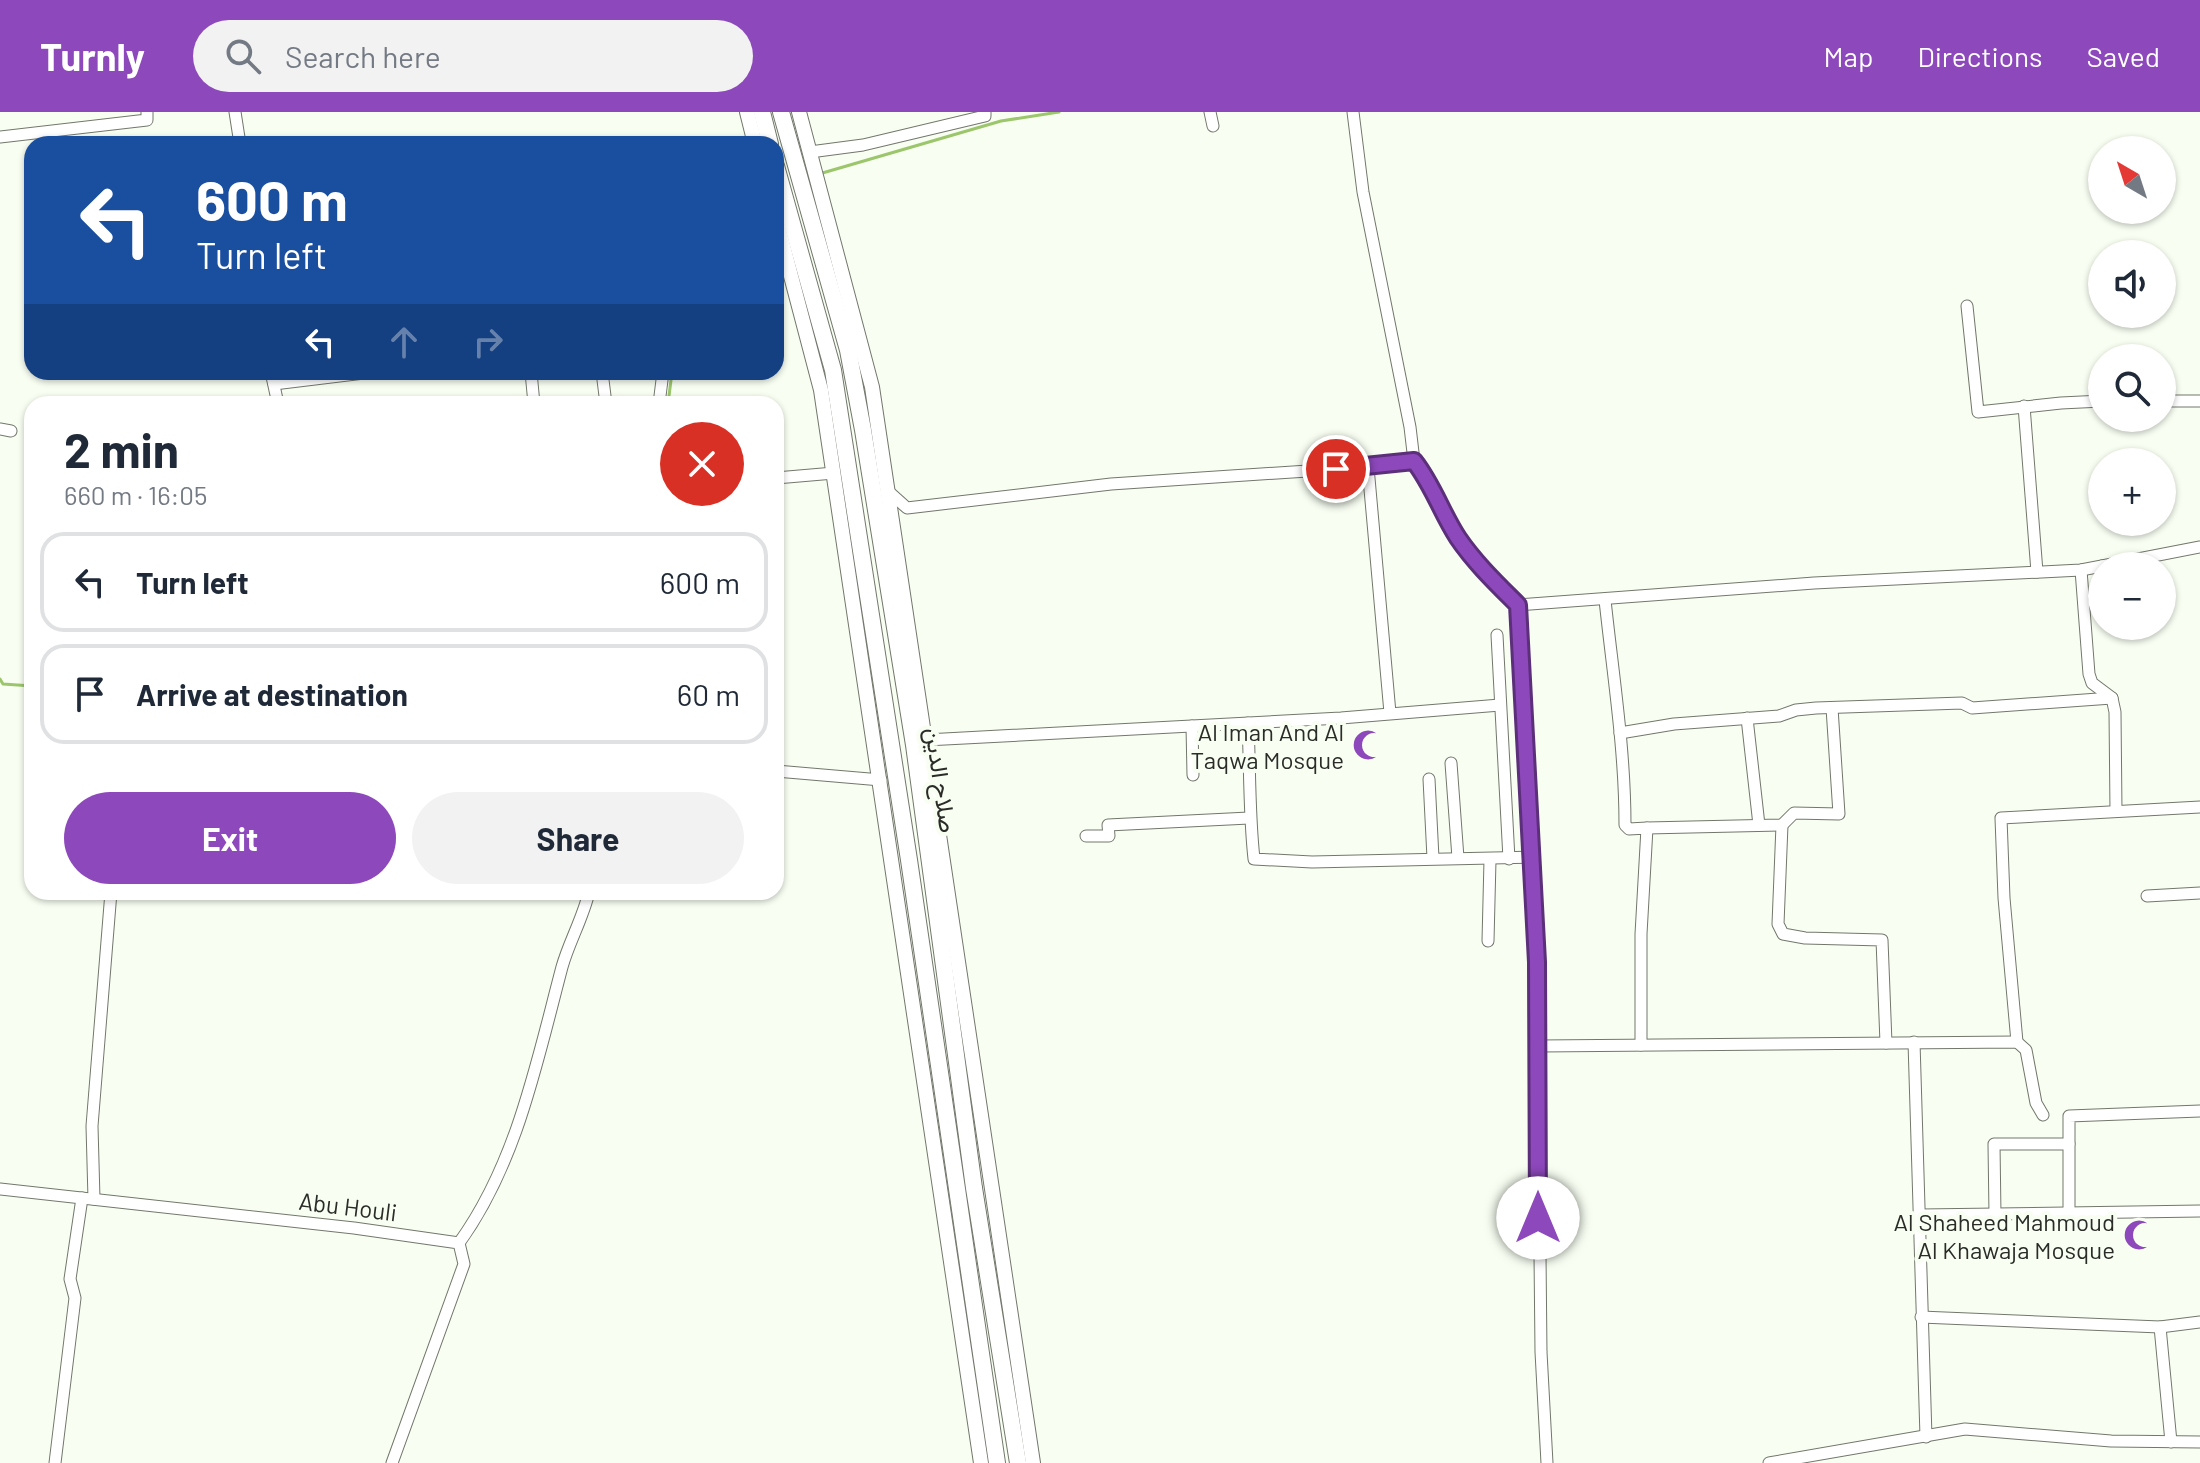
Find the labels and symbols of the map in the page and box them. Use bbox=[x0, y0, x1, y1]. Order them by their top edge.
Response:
north arrow bbox=[2088, 136, 2176, 224]
pin bbox=[1302, 435, 1370, 503]
place label: Al Iman And Al Taqwa Mosque bbox=[1190, 717, 1344, 774]
street label: صلاح الدين bbox=[917, 725, 964, 835]
mosque icon: Al Iman And Al Taqwa Mosque bbox=[1351, 728, 1385, 762]
position arrow bbox=[1496, 1176, 1580, 1260]
street label: Abu Houli bbox=[297, 1186, 399, 1226]
place label: Al Shaheed Mahmoud Al Khawaja Mosque bbox=[1894, 1207, 2115, 1264]
mosque icon: Al Shaheed Mahmoud Al Khawaja Mosque bbox=[2122, 1218, 2156, 1252]

